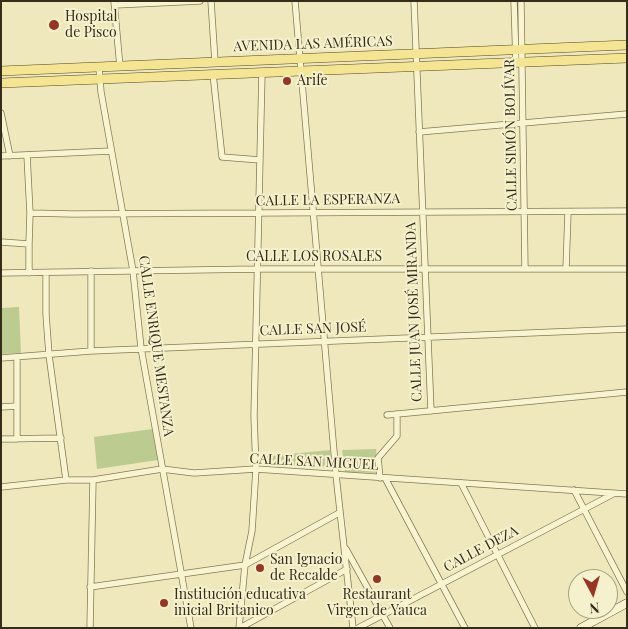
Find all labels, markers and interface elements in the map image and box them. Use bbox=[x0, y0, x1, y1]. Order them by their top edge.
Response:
place label: Hospital de Pisco bbox=[65, 9, 117, 41]
marker: Hospital de Pisco bbox=[47, 18, 61, 32]
street label: AVENIDA LAS AMÉRICAS bbox=[233, 33, 393, 55]
street label: CALLE SIMÓN BOLÍVAR bbox=[501, 59, 521, 211]
place label: Arife bbox=[297, 73, 328, 89]
marker: Arife bbox=[281, 75, 293, 87]
street label: CALLE LA ESPERANZA bbox=[256, 190, 400, 210]
street label: CALLE JUAN JOSÉ MIRANDA bbox=[402, 222, 426, 402]
street label: CALLE LOS ROSALES bbox=[246, 249, 382, 265]
street label: CALLE ENRIQUE MESTANZA bbox=[135, 254, 177, 438]
street label: CALLE SAN JOSÉ bbox=[259, 319, 367, 339]
street label: CALLE SAN MIGUEL bbox=[249, 450, 379, 474]
street label: CALLE DEZA bbox=[441, 522, 521, 576]
place label: San Ignacio de Recalde bbox=[270, 552, 342, 584]
marker: San Ignacio de Recalde bbox=[254, 562, 266, 574]
north arrow bbox=[568, 569, 618, 619]
marker: Restaurant Virgen de Yauca bbox=[371, 573, 383, 585]
place label: Institución educativa inicial Britanico bbox=[174, 587, 306, 620]
place label: Restaurant Virgen de Yauca bbox=[327, 587, 427, 620]
marker: Institución educativa inicial Britanico bbox=[158, 597, 170, 609]
text: N bbox=[589, 598, 601, 618]

